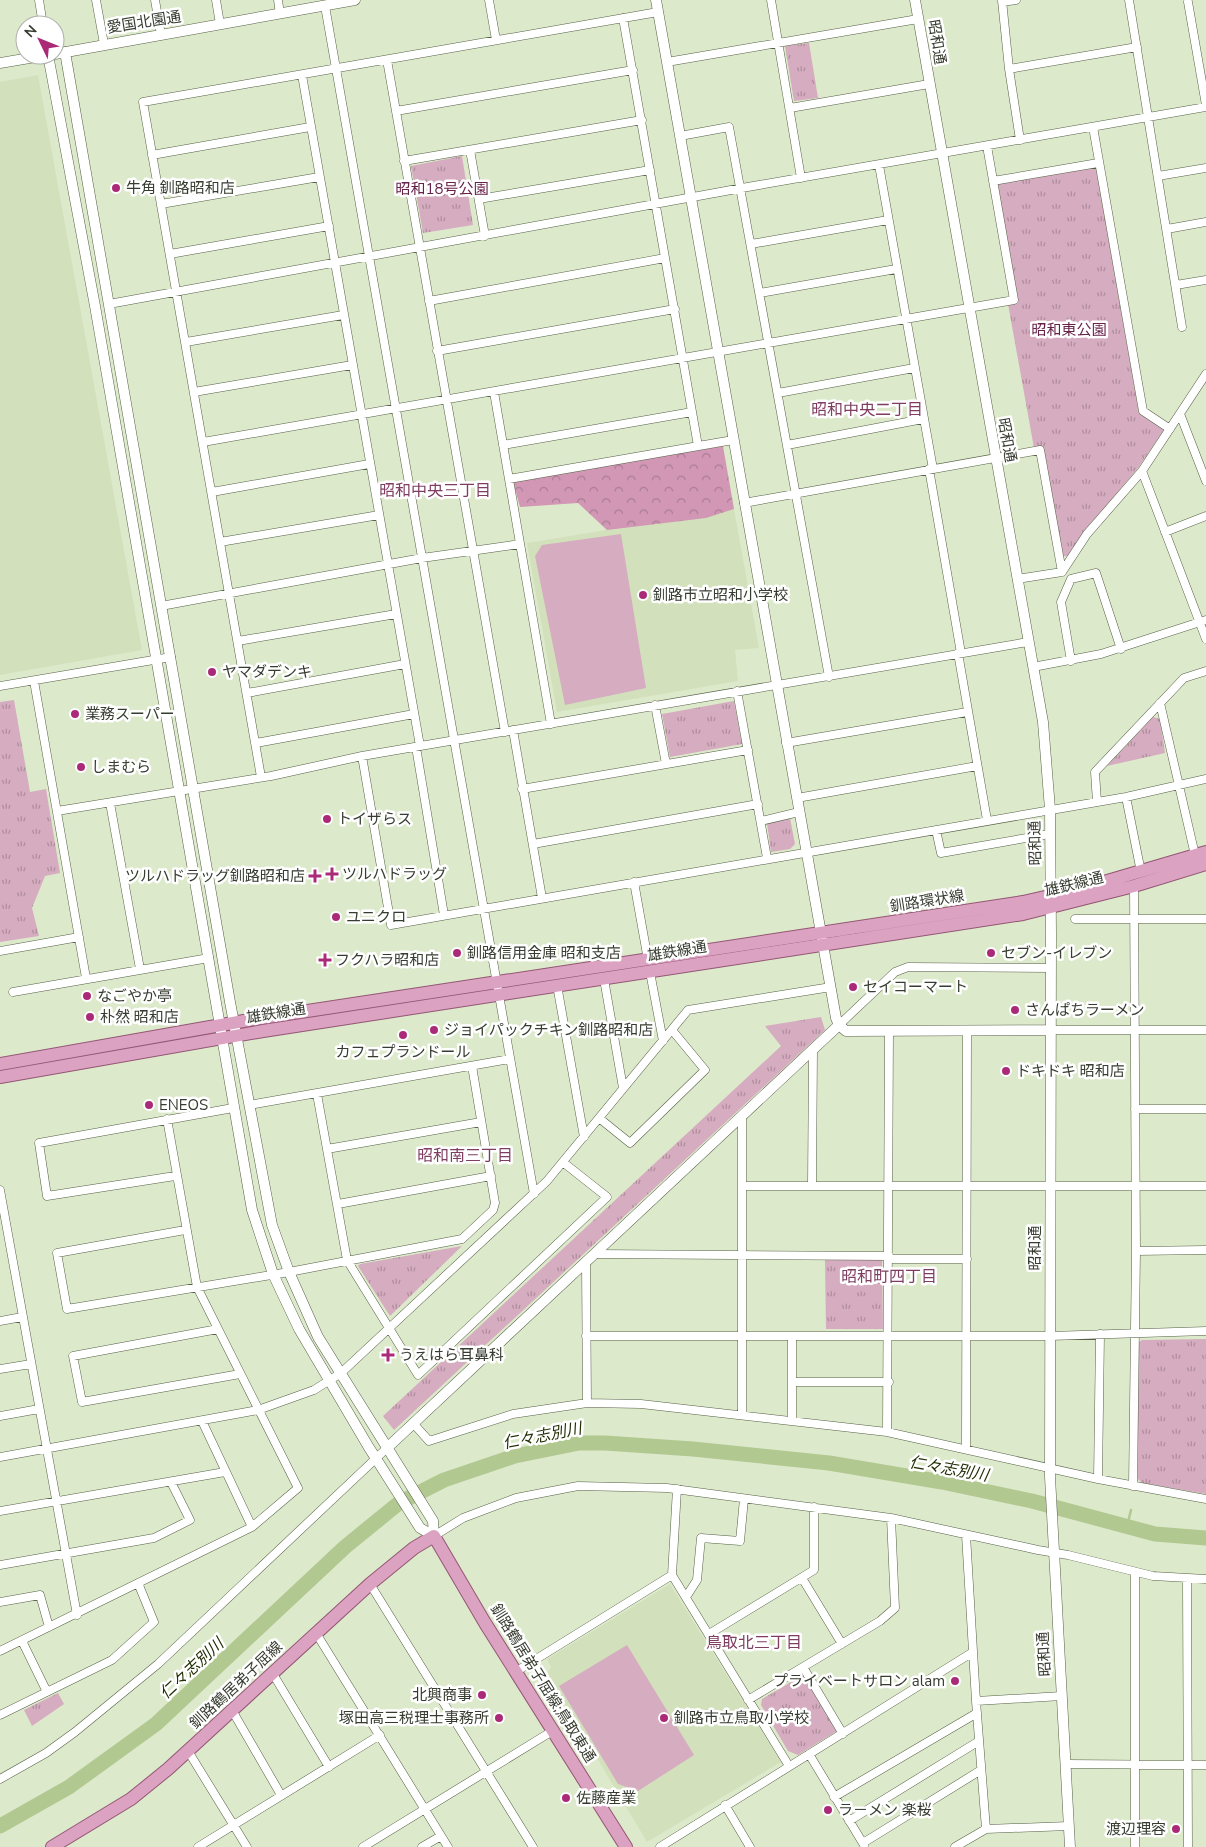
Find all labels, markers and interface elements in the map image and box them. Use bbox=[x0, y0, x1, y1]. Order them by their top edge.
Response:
street label: 愛国北園通 bbox=[105, 6, 183, 38]
north arrow bbox=[15, 15, 65, 65]
street label: 昭和通 bbox=[924, 18, 950, 66]
text: N bbox=[20, 21, 41, 42]
place label: 牛角 釧路昭和店 bbox=[126, 178, 235, 198]
park label: 昭和18号公園 bbox=[395, 179, 489, 199]
marker: 牛角 釧路昭和店 bbox=[110, 182, 122, 194]
park label: 昭和東公園 bbox=[1031, 320, 1107, 340]
district label: 昭和中央二丁目 bbox=[811, 399, 923, 421]
street label: 昭和通 bbox=[993, 416, 1021, 464]
district label: 昭和中央三丁目 bbox=[379, 480, 491, 502]
place label: 釧路市立昭和小学校 bbox=[653, 585, 788, 605]
marker: 釧路市立昭和小学校 bbox=[637, 589, 649, 601]
place label: ヤマダデンキ bbox=[222, 662, 312, 682]
marker: ヤマダデンキ bbox=[206, 666, 218, 678]
place label: 業務スーパー bbox=[85, 704, 175, 724]
marker: 業務スーパー bbox=[69, 708, 81, 720]
place label: しまむら bbox=[91, 757, 151, 777]
marker: しまむら bbox=[75, 761, 87, 773]
place label: トイザらス bbox=[337, 809, 412, 829]
marker: トイザらス bbox=[321, 813, 333, 825]
street label: 昭和通 bbox=[1025, 820, 1045, 866]
place label: ツルハドラッグ bbox=[342, 864, 447, 884]
place label: ツルハドラッグ釧路昭和店 bbox=[125, 866, 305, 886]
street label: 雄鉄線通 bbox=[1042, 867, 1106, 901]
marker: ツルハドラッグ bbox=[326, 868, 338, 880]
marker: ツルハドラッグ釧路昭和店 bbox=[309, 870, 321, 882]
street label: 釧路環状線 bbox=[888, 885, 966, 917]
place label: ユニクロ bbox=[346, 907, 406, 927]
marker: ユニクロ bbox=[330, 911, 342, 923]
street label: 雄鉄線通 bbox=[646, 936, 708, 966]
place label: 釧路信用金庫 昭和支店 bbox=[467, 943, 621, 963]
place label: セブン-イレブン bbox=[1001, 943, 1112, 963]
marker: 釧路信用金庫 昭和支店 bbox=[451, 947, 463, 959]
marker: セブン-イレブン bbox=[985, 947, 997, 959]
place label: フクハラ昭和店 bbox=[335, 950, 439, 970]
marker: フクハラ昭和店 bbox=[319, 954, 331, 966]
place label: セイコーマート bbox=[863, 977, 968, 997]
marker: セイコーマート bbox=[847, 981, 859, 993]
place label: なごやか亭 bbox=[97, 986, 172, 1006]
marker: なごやか亭 bbox=[81, 990, 93, 1002]
street label: 雄鉄線通 bbox=[245, 998, 307, 1028]
place label: さんぱちラーメン bbox=[1025, 1000, 1144, 1020]
marker: さんぱちラーメン bbox=[1009, 1004, 1021, 1016]
place label: 朴然 昭和店 bbox=[100, 1007, 179, 1027]
marker: 朴然 昭和店 bbox=[84, 1011, 96, 1023]
place label: ジョイパックチキン釧路昭和店 bbox=[444, 1020, 653, 1040]
marker: ジョイパックチキン釧路昭和店 bbox=[428, 1024, 440, 1036]
marker: カフェプランドール bbox=[397, 1029, 409, 1041]
place label: カフェプランドール bbox=[335, 1042, 471, 1062]
place label: ドキドキ 昭和店 bbox=[1016, 1061, 1125, 1081]
marker: ドキドキ 昭和店 bbox=[1000, 1065, 1012, 1077]
place label: ENEOS bbox=[159, 1095, 208, 1115]
marker: ENEOS bbox=[143, 1099, 155, 1111]
district label: 昭和南三丁目 bbox=[417, 1145, 513, 1167]
street label: 昭和通 bbox=[1025, 1225, 1045, 1271]
district label: 昭和町四丁目 bbox=[841, 1266, 937, 1288]
place label: うえはら耳鼻科 bbox=[399, 1345, 504, 1365]
marker: うえはら耳鼻科 bbox=[381, 1348, 395, 1362]
water label: 仁々志別川 bbox=[501, 1417, 586, 1454]
water label: 仁々志別川 bbox=[908, 1451, 992, 1487]
street label: 釧路鶴居弟子屈線;鳥取東通 bbox=[486, 1600, 600, 1766]
street label: 昭和通 bbox=[1033, 1631, 1055, 1677]
water label: 仁々志別川 bbox=[155, 1632, 230, 1704]
district label: 鳥取北三丁目 bbox=[706, 1632, 802, 1654]
street label: 釧路鶴居弟子屈線 bbox=[185, 1637, 287, 1733]
place label: プライベートサロン alam bbox=[773, 1671, 945, 1691]
marker: プライベートサロン alam bbox=[949, 1675, 961, 1687]
place label: 北興商事 bbox=[412, 1685, 472, 1705]
marker: 北興商事 bbox=[476, 1689, 488, 1701]
place label: 塚田高三税理士事務所 bbox=[339, 1708, 489, 1728]
place label: 釧路市立鳥取小学校 bbox=[674, 1708, 809, 1728]
marker: 塚田高三税理士事務所 bbox=[493, 1712, 505, 1724]
marker: 釧路市立鳥取小学校 bbox=[658, 1712, 670, 1724]
place label: 佐藤産業 bbox=[576, 1788, 636, 1808]
marker: 佐藤産業 bbox=[560, 1792, 572, 1804]
place label: ラ－メン 楽桜 bbox=[838, 1800, 932, 1820]
marker: ラ－メン 楽桜 bbox=[822, 1804, 834, 1816]
place label: 渡辺理容 bbox=[1106, 1819, 1166, 1839]
marker: 渡辺理容 bbox=[1170, 1823, 1182, 1835]

